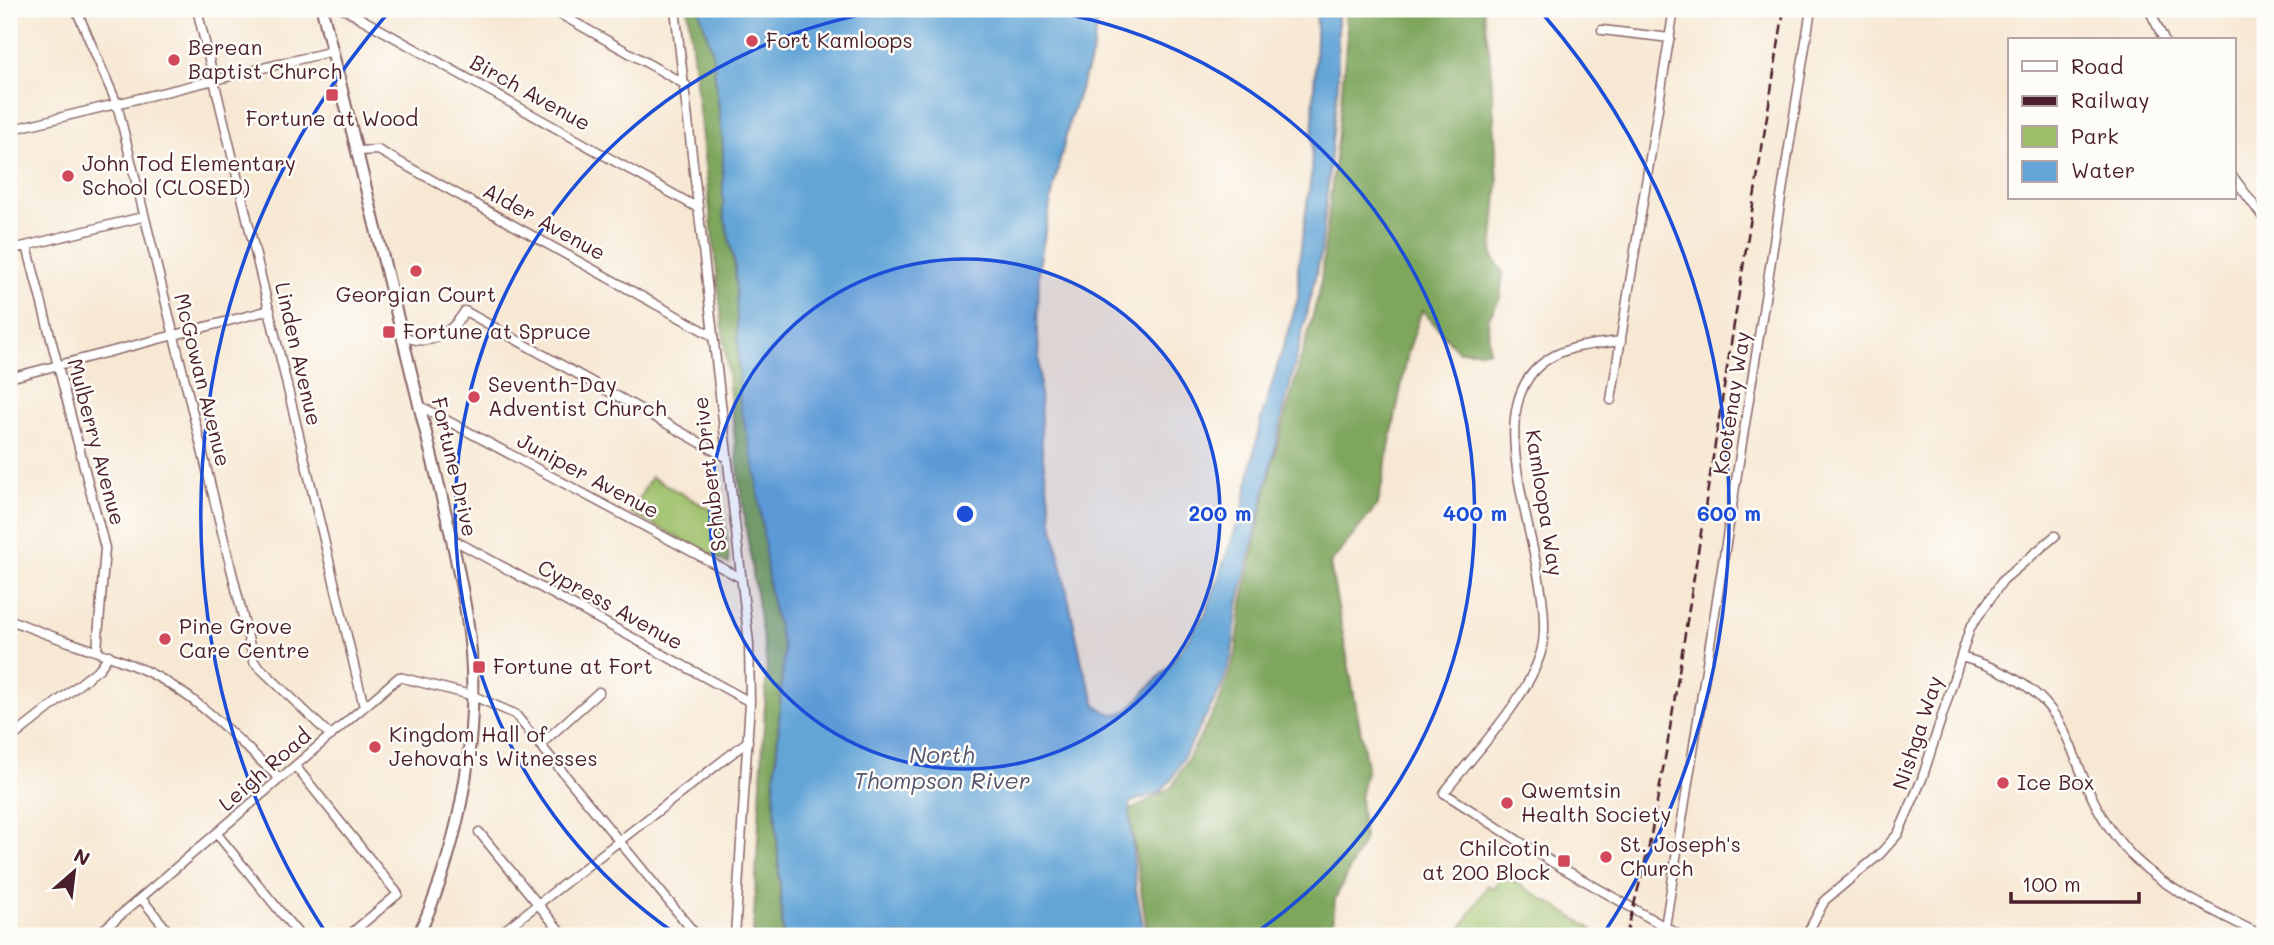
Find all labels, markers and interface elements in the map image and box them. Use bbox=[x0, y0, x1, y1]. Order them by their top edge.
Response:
place label: Fort Kamloops bbox=[766, 26, 913, 53]
place label: Berean Baptist Church bbox=[188, 33, 342, 84]
marker: Fort Kamloops bbox=[744, 33, 760, 49]
legend bbox=[2008, 38, 2236, 200]
street label: Birch Avenue bbox=[466, 47, 596, 136]
marker: Berean Baptist Church bbox=[166, 52, 182, 68]
text: Road bbox=[2071, 52, 2123, 79]
text: Railway bbox=[2071, 86, 2150, 113]
marker: Fortune at Wood bbox=[324, 87, 340, 103]
place label: Fortune at Wood bbox=[246, 104, 418, 131]
text: Park bbox=[2071, 122, 2119, 149]
place label: John Tod Elementary School (CLOSED) bbox=[82, 149, 296, 200]
text: Water bbox=[2071, 156, 2135, 183]
marker: John Tod Elementary School (CLOSED) bbox=[60, 168, 76, 184]
street label: Alder Avenue bbox=[479, 176, 611, 265]
marker: Georgian Court bbox=[408, 263, 424, 279]
street label: Linden Avenue bbox=[270, 279, 329, 428]
place label: Georgian Court bbox=[336, 280, 496, 307]
street label: McGowan Avenue bbox=[169, 290, 238, 469]
place label: Fortune at Spruce bbox=[403, 317, 591, 344]
marker: Fortune at Spruce bbox=[381, 324, 397, 340]
street label: Kootenay Way bbox=[1706, 329, 1755, 476]
street label: Mulberry Avenue bbox=[62, 355, 133, 528]
place label: Seventh-Day Adventist Church bbox=[488, 370, 666, 421]
marker: Seventh-Day Adventist Church bbox=[466, 389, 482, 405]
street label: Fortune Drive bbox=[426, 394, 485, 539]
street label: Schubert Drive bbox=[686, 395, 731, 553]
street label: Juniper Avenue bbox=[513, 426, 664, 523]
street label: Kamloopa Way bbox=[1521, 428, 1570, 578]
text: 200 m bbox=[1189, 499, 1251, 526]
text: 400 m bbox=[1443, 499, 1507, 526]
text: 600 m bbox=[1697, 499, 1761, 526]
centre of rings bbox=[953, 502, 977, 526]
street label: Cypress Avenue bbox=[533, 553, 688, 655]
place label: Pine Grove Care Centre bbox=[179, 612, 310, 663]
marker: Pine Grove Care Centre bbox=[157, 631, 173, 647]
place label: Fortune at Fort bbox=[493, 652, 653, 679]
marker: Fortune at Fort bbox=[471, 659, 487, 675]
street label: Nishga Way bbox=[1885, 672, 1948, 793]
place label: Kingdom Hall of Jehovah's Witnesses bbox=[389, 720, 598, 771]
street label: Leigh Road bbox=[212, 721, 316, 816]
marker: Kingdom Hall of Jehovah's Witnesses bbox=[367, 739, 383, 755]
water label: North Thompson River bbox=[854, 739, 1030, 795]
place label: Ice Box bbox=[2017, 768, 2094, 795]
marker: Ice Box bbox=[1995, 775, 2011, 791]
place label: Qwemtsin Health Society bbox=[1521, 776, 1671, 827]
marker: Qwemtsin Health Society bbox=[1499, 795, 1515, 811]
place label: St. Joseph's Church bbox=[1620, 830, 1741, 881]
place label: Chilcotin at 200 Block bbox=[1422, 834, 1550, 885]
north arrow bbox=[38, 836, 108, 906]
text: N bbox=[70, 842, 94, 871]
marker: St. Joseph's Church bbox=[1598, 849, 1614, 865]
marker: Chilcotin at 200 Block bbox=[1556, 853, 1572, 869]
scale bar bbox=[2011, 861, 2139, 905]
text: 100 m bbox=[2022, 870, 2081, 897]

